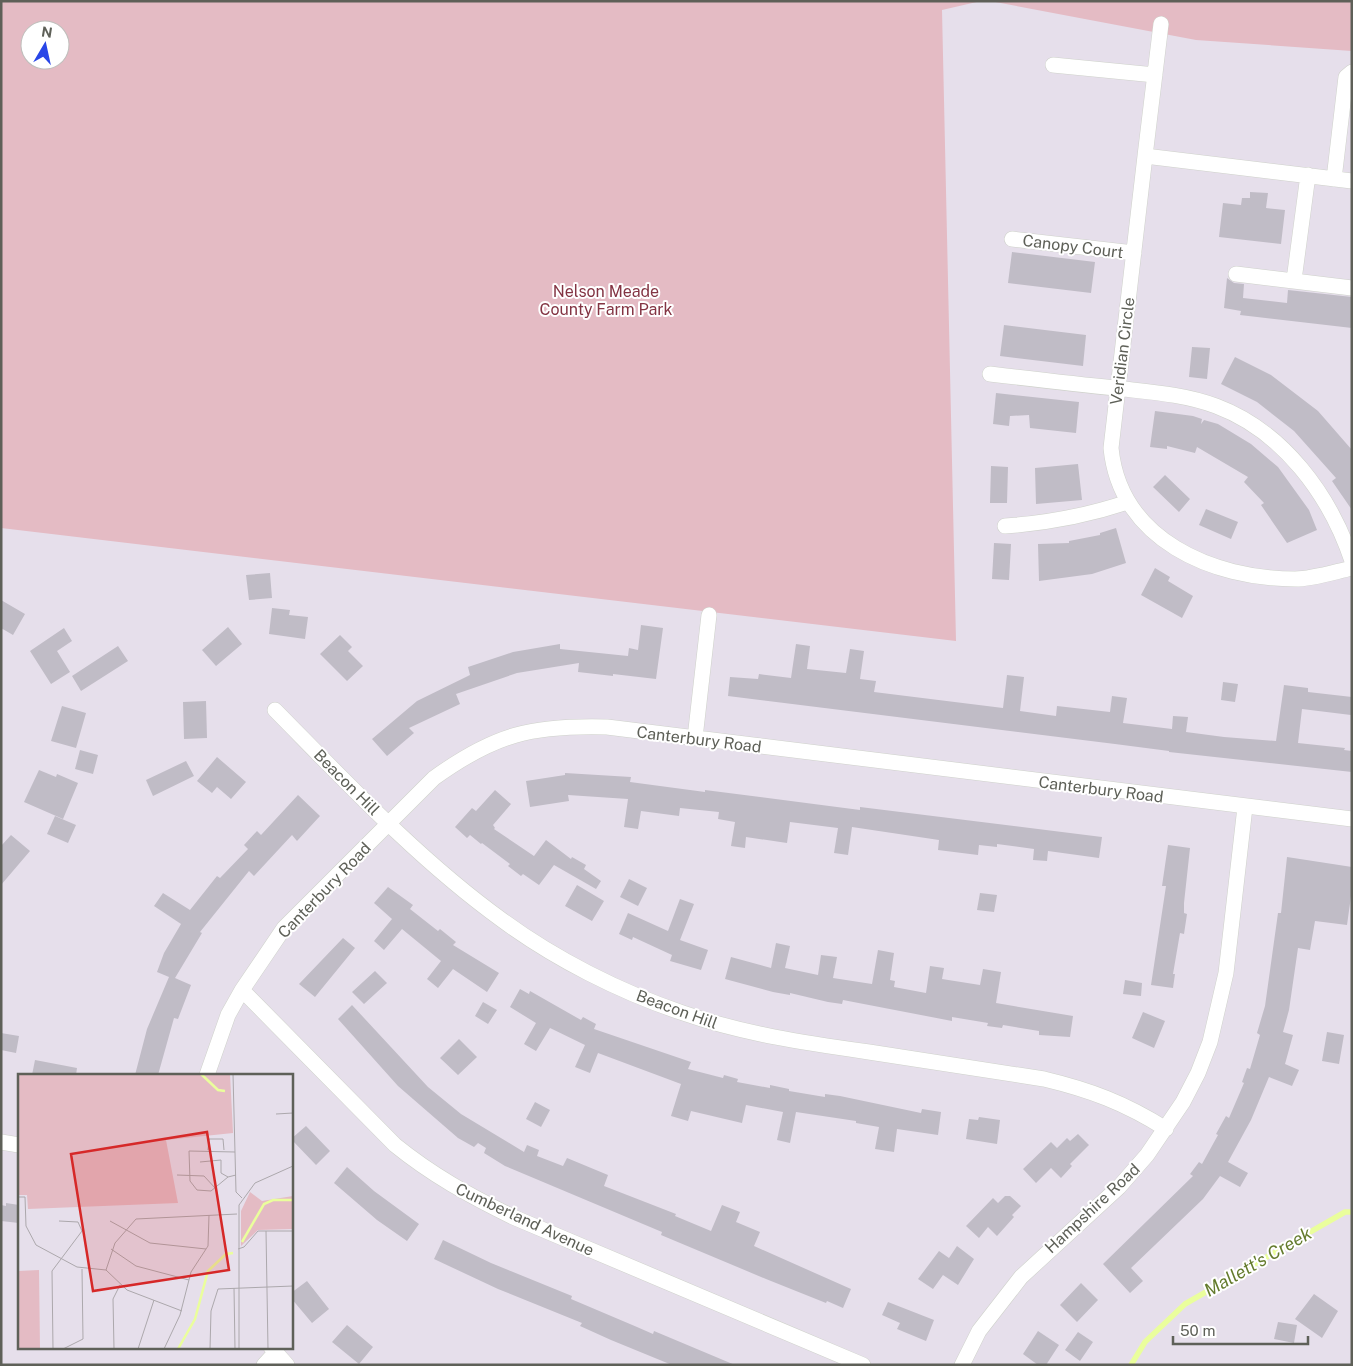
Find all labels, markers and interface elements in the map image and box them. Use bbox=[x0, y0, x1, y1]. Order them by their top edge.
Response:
north arrow bbox=[20, 20, 70, 70]
text: N bbox=[40, 23, 54, 41]
street label: Canopy Court bbox=[1021, 231, 1124, 262]
park label: Nelson Meade County Farm Park bbox=[539, 282, 673, 319]
street label: Veridian Circle bbox=[1106, 296, 1139, 406]
street label: Canterbury Road bbox=[635, 722, 762, 757]
street label: Beacon Hill bbox=[310, 746, 384, 819]
street label: Canterbury Road bbox=[1037, 772, 1164, 807]
street label: Canterbury Road bbox=[274, 839, 375, 942]
street label: Beacon Hill bbox=[634, 986, 720, 1033]
inset map bbox=[18, 1074, 292, 1348]
street label: Hampshire Road bbox=[1041, 1160, 1144, 1257]
street label: Cumberland Avenue bbox=[453, 1179, 597, 1260]
water label: Mallett's Creek bbox=[1200, 1222, 1315, 1301]
scale bar bbox=[1173, 1314, 1308, 1346]
text: 50 m bbox=[1180, 1322, 1215, 1339]

